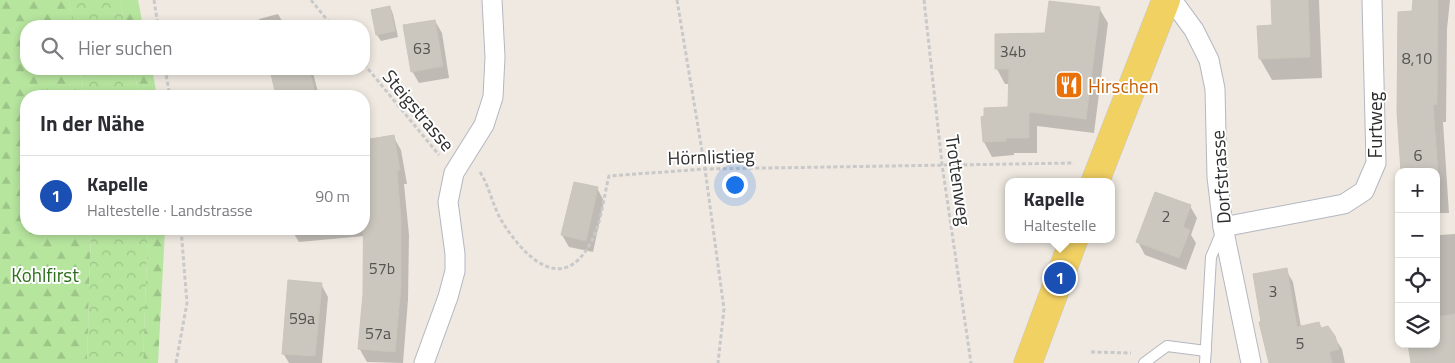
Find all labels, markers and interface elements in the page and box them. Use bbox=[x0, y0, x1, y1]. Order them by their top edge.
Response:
search box bbox=[20, 20, 370, 75]
text: Hier suchen bbox=[78, 33, 173, 62]
icon: search bbox=[38, 34, 66, 62]
house number: 63 bbox=[413, 36, 431, 60]
house number: 34b bbox=[1000, 39, 1026, 63]
house number: 8,10 bbox=[1402, 46, 1432, 70]
street label: Steigstrasse bbox=[376, 63, 462, 157]
restaurant icon: Hirschen bbox=[1054, 70, 1084, 100]
place label: Hirschen bbox=[1088, 71, 1159, 100]
street label: Furtweg bbox=[1360, 91, 1389, 158]
text: In der Nähe bbox=[40, 107, 145, 139]
street label: Dorfstrasse bbox=[1202, 129, 1238, 225]
street label: Trottenweg bbox=[938, 133, 980, 228]
street label: Hörnlistieg bbox=[667, 140, 755, 172]
house number: 6 bbox=[1414, 143, 1423, 167]
map controls bbox=[1395, 168, 1440, 348]
button: + bbox=[1395, 168, 1440, 213]
text: Kapelle bbox=[87, 169, 148, 198]
your location bbox=[722, 172, 748, 198]
popup bbox=[1005, 178, 1115, 243]
text: 1 bbox=[52, 184, 60, 208]
text: 90 m bbox=[315, 184, 350, 208]
text: Kapelle bbox=[1024, 184, 1084, 213]
text: Haltestelle · Landstrasse bbox=[87, 198, 253, 222]
house number: 2 bbox=[1162, 204, 1170, 228]
text: Haltestelle bbox=[1024, 213, 1096, 237]
button: − bbox=[1395, 213, 1440, 258]
house number: 57b bbox=[369, 256, 395, 280]
button: locate bbox=[1395, 258, 1440, 303]
pin: 1 bbox=[1044, 259, 1076, 297]
park label: Kohlfirst bbox=[11, 260, 79, 289]
house number: 3 bbox=[1269, 279, 1277, 303]
button: layers bbox=[1395, 303, 1440, 348]
house number: 59a bbox=[289, 306, 315, 330]
house number: 57a bbox=[365, 321, 391, 345]
house number: 5 bbox=[1296, 331, 1305, 355]

